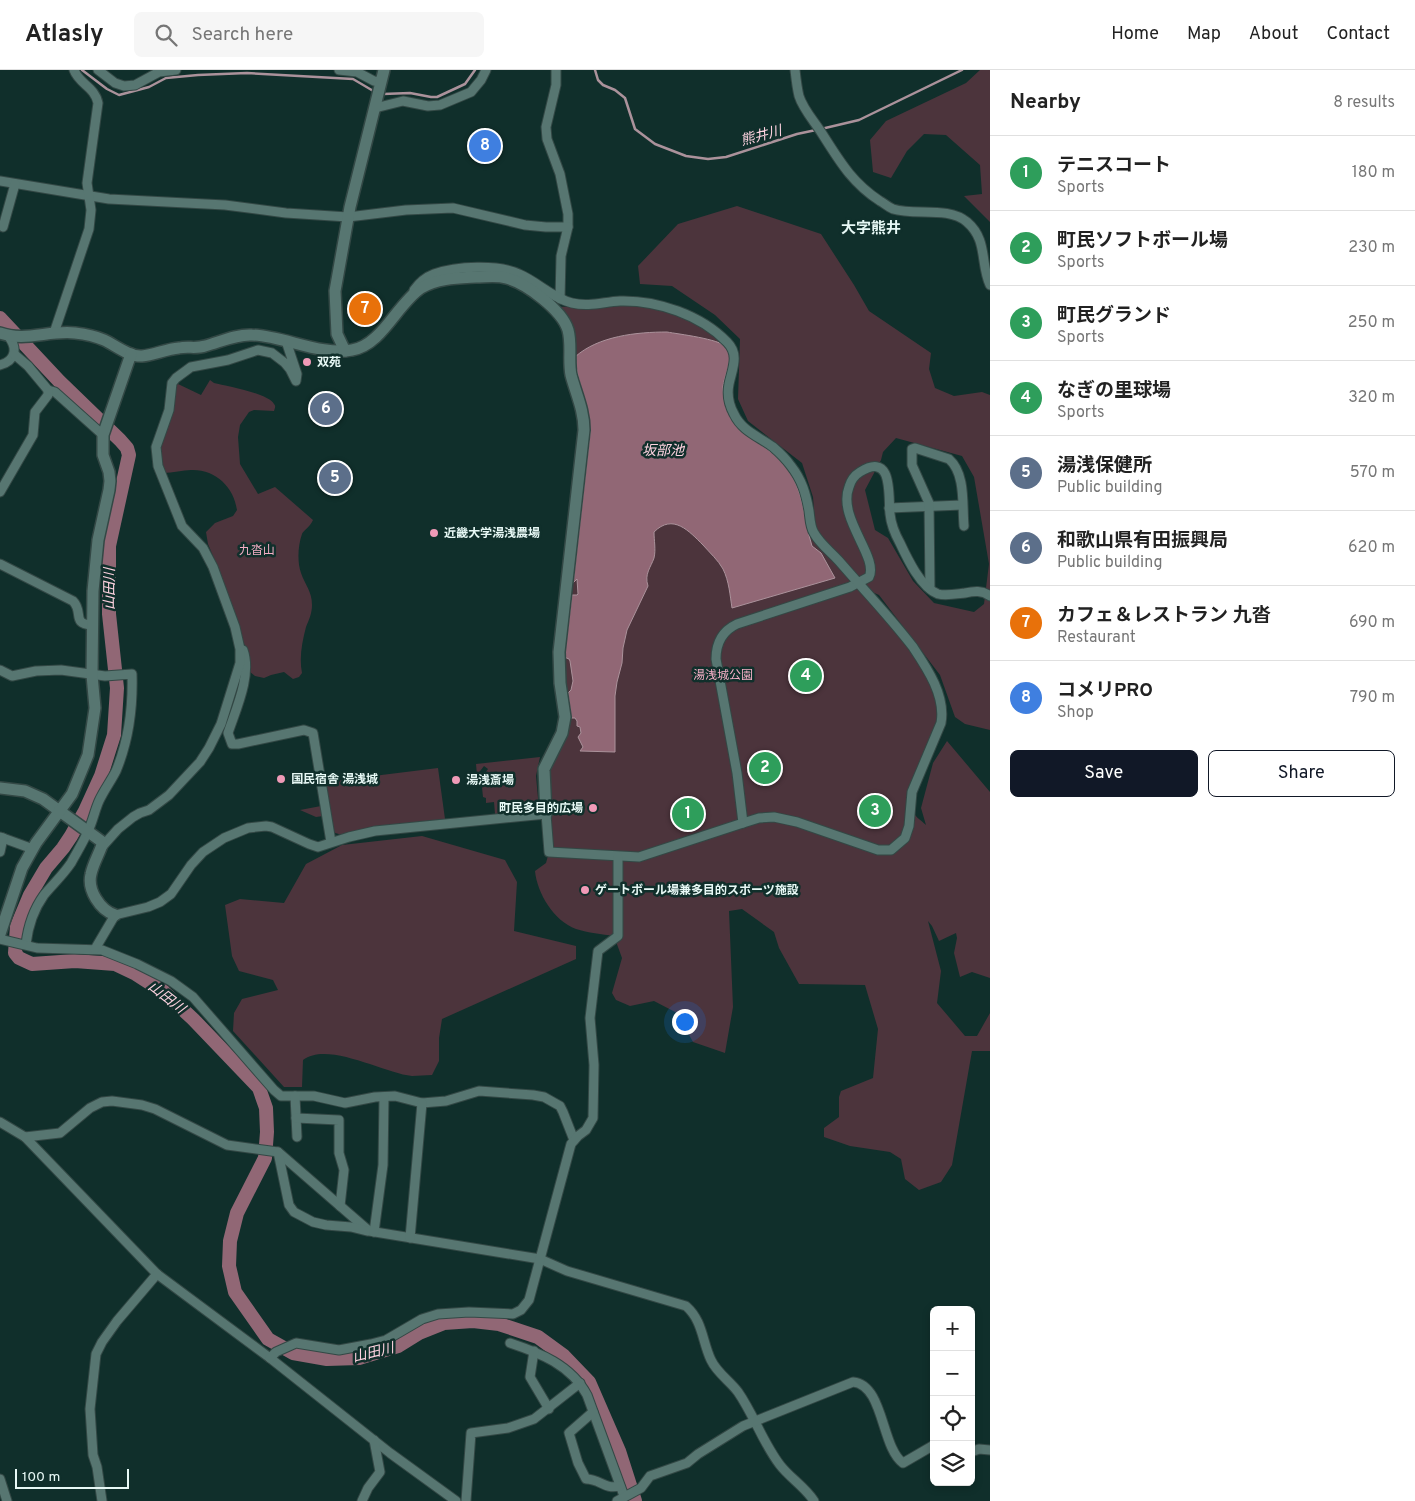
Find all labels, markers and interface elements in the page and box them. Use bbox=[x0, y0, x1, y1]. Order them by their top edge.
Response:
search box bbox=[134, 12, 484, 57]
text: Atlasly bbox=[25, 20, 104, 50]
icon: search bbox=[152, 21, 180, 49]
text: Search here bbox=[192, 23, 293, 47]
text: Home bbox=[1111, 23, 1159, 46]
text: Map bbox=[1187, 23, 1221, 46]
text: About bbox=[1249, 23, 1298, 46]
text: Contact bbox=[1326, 23, 1390, 46]
text: Nearby bbox=[1010, 89, 1081, 116]
text: 8 results bbox=[1333, 93, 1395, 113]
water label: 熊井川 bbox=[739, 122, 786, 150]
pin: 8 bbox=[469, 127, 501, 165]
text: テニスコート bbox=[1057, 154, 1171, 178]
text: 1 bbox=[1023, 163, 1029, 183]
text: 180 m bbox=[1352, 163, 1395, 183]
text: Sports bbox=[1057, 178, 1105, 198]
district label: 大字熊井 bbox=[841, 219, 901, 239]
text: 町民ソフトボール場 bbox=[1057, 229, 1228, 253]
text: 2 bbox=[1021, 238, 1031, 258]
text: 230 m bbox=[1348, 238, 1395, 258]
text: Sports bbox=[1057, 253, 1105, 273]
pin: 7 bbox=[349, 290, 381, 328]
text: 町民グランド bbox=[1057, 304, 1171, 328]
text: 3 bbox=[1021, 313, 1031, 333]
text: 250 m bbox=[1348, 313, 1395, 333]
text: Sports bbox=[1057, 328, 1105, 348]
place label: 双苑 bbox=[317, 355, 341, 371]
marker: 双苑 bbox=[301, 356, 313, 368]
text: なぎの里球場 bbox=[1057, 379, 1171, 403]
text: 4 bbox=[1021, 388, 1031, 408]
text: 320 m bbox=[1348, 388, 1395, 408]
pin: 6 bbox=[310, 390, 342, 428]
text: Sports bbox=[1057, 403, 1105, 423]
water label: 坂部池 bbox=[642, 443, 686, 460]
text: 湯浅保健所 bbox=[1057, 454, 1152, 478]
pin: 5 bbox=[319, 459, 351, 497]
text: 5 bbox=[1021, 463, 1031, 483]
text: 570 m bbox=[1350, 463, 1395, 483]
text: Public building bbox=[1057, 478, 1162, 498]
place label: 近畿大学湯浅農場 bbox=[444, 526, 540, 542]
marker: 近畿大学湯浅農場 bbox=[428, 527, 440, 539]
text: 和歌山県有田振興局 bbox=[1057, 529, 1228, 553]
text: 6 bbox=[1021, 538, 1031, 558]
text: 620 m bbox=[1348, 538, 1395, 558]
park label: 九沓山 bbox=[239, 543, 275, 559]
text: Public building bbox=[1057, 553, 1162, 573]
water label: 山田川 bbox=[102, 566, 119, 610]
text: カフェ＆レストラン 九沓 bbox=[1057, 604, 1271, 628]
text: 7 bbox=[1022, 613, 1030, 633]
text: 690 m bbox=[1349, 613, 1395, 633]
text: Restaurant bbox=[1057, 628, 1136, 648]
pin: 4 bbox=[790, 657, 822, 695]
park label: 湯浅城公園 bbox=[693, 668, 753, 684]
text: コメリPRO bbox=[1057, 679, 1153, 703]
text: 8 bbox=[1021, 688, 1031, 708]
text: 790 m bbox=[1350, 688, 1395, 708]
text: Shop bbox=[1057, 703, 1094, 723]
pin: 2 bbox=[749, 749, 781, 787]
button: Save bbox=[1010, 750, 1198, 797]
button: Share bbox=[1208, 750, 1395, 797]
place label: 国民宿舎 湯浅城 bbox=[291, 772, 378, 788]
marker: 国民宿舎 湯浅城 bbox=[275, 773, 287, 785]
place label: 湯浅斎場 bbox=[466, 773, 514, 789]
marker: 湯浅斎場 bbox=[450, 774, 462, 786]
pin: 3 bbox=[859, 792, 891, 830]
pin: 1 bbox=[672, 795, 704, 833]
place label: 町民多目的広場 bbox=[499, 801, 583, 817]
marker: 町民多目的広場 bbox=[587, 802, 599, 814]
place label: ゲートボール場兼多目的スポーツ施設 bbox=[595, 883, 799, 899]
marker: ゲートボール場兼多目的スポーツ施設 bbox=[579, 884, 591, 896]
water label: 山田川 bbox=[144, 979, 189, 1019]
your location bbox=[672, 1009, 698, 1035]
map controls bbox=[930, 1306, 975, 1486]
button: + bbox=[930, 1306, 975, 1351]
water label: 山田川 bbox=[351, 1340, 398, 1367]
button: − bbox=[930, 1351, 975, 1396]
button: locate bbox=[930, 1396, 975, 1441]
button: layers bbox=[930, 1441, 975, 1486]
scale bar bbox=[15, 1466, 129, 1489]
text: 100 m bbox=[22, 1469, 60, 1486]

